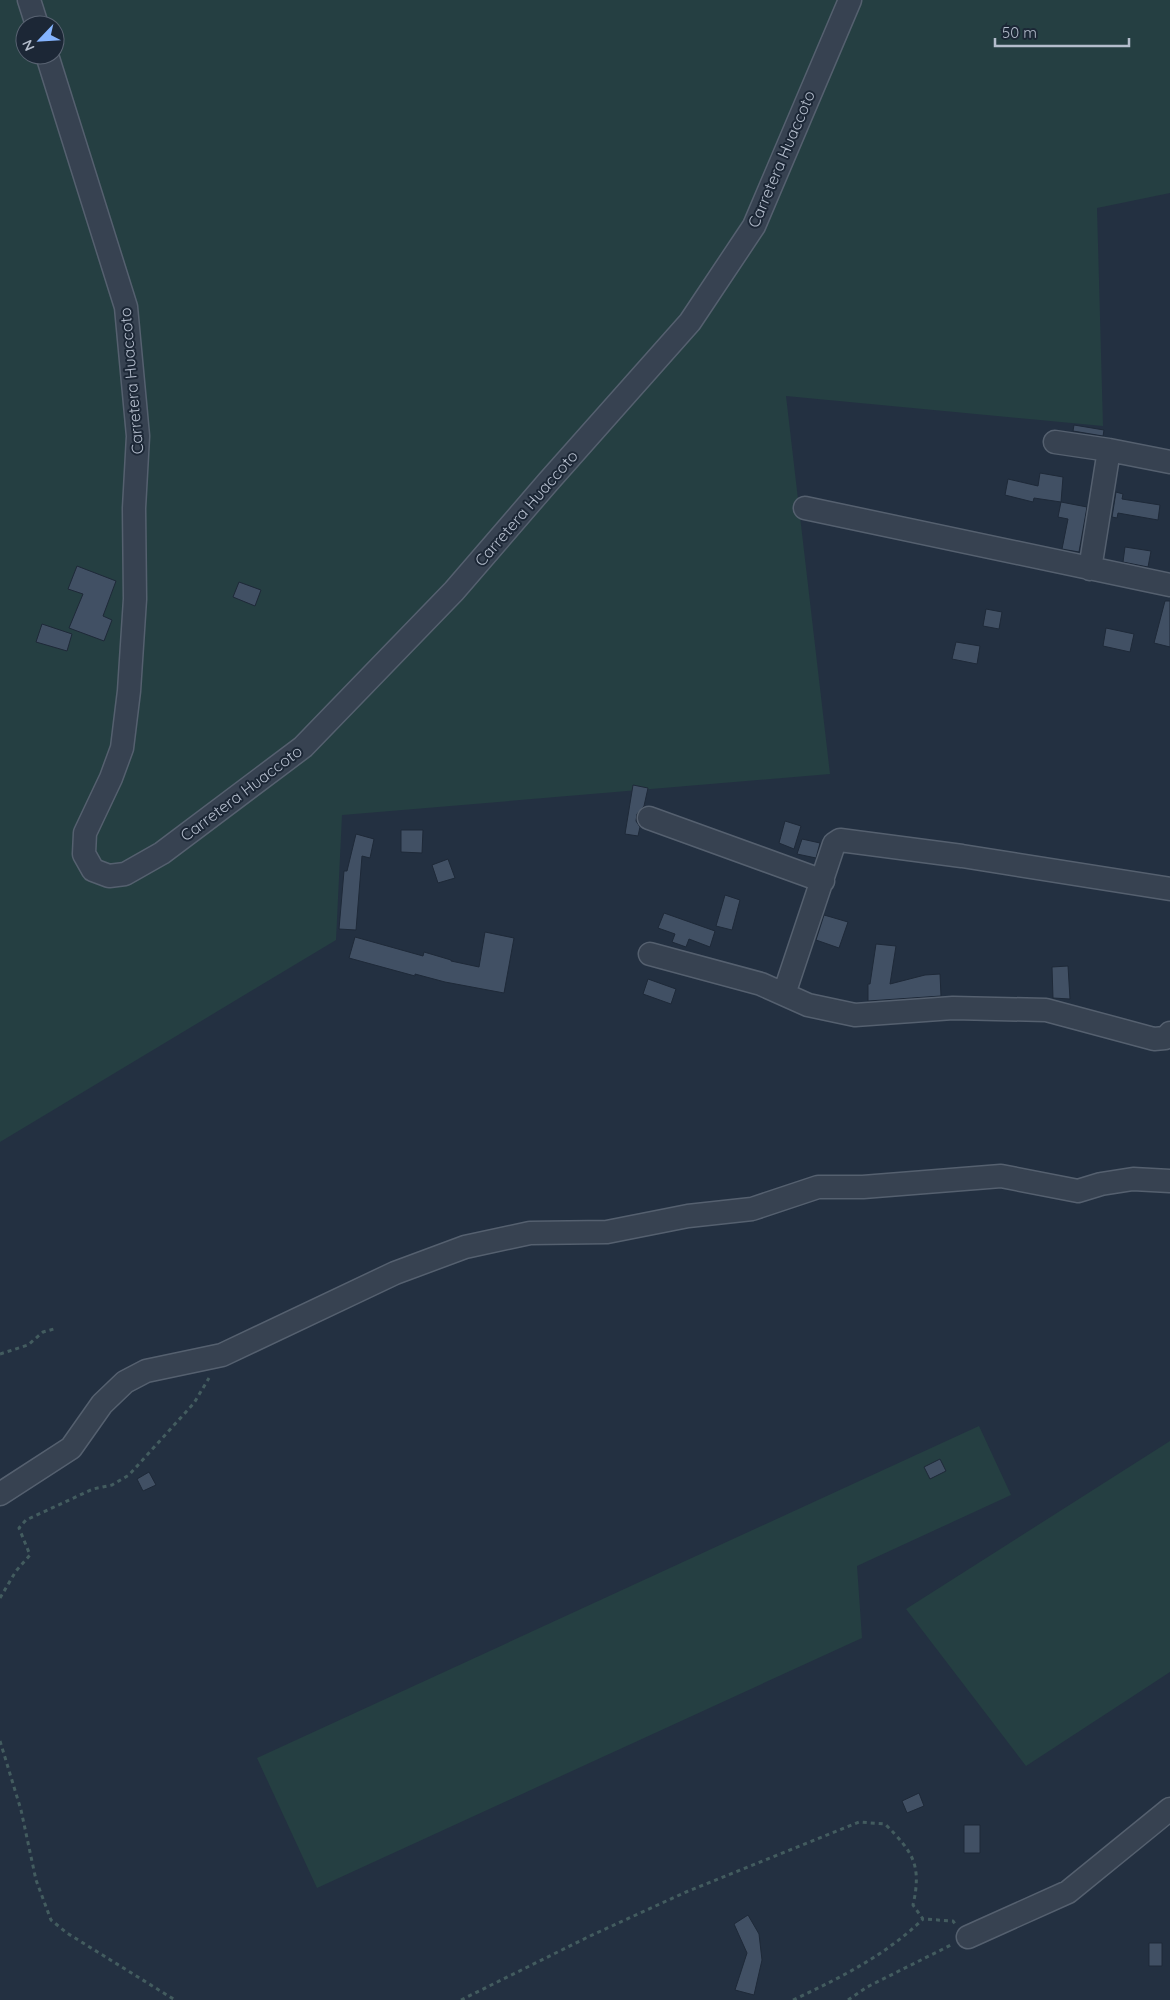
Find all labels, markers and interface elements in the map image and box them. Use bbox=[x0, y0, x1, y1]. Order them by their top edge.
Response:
north arrow bbox=[15, 15, 65, 65]
scale bar bbox=[995, 15, 1129, 47]
text: 50 m bbox=[1002, 23, 1037, 42]
text: N bbox=[18, 37, 39, 54]
street label: Carretera Huaccoto bbox=[743, 87, 819, 231]
street label: Carretera Huaccoto bbox=[115, 307, 147, 455]
street label: Carretera Huaccoto bbox=[470, 446, 582, 570]
street label: Carretera Huaccoto bbox=[176, 741, 306, 845]

